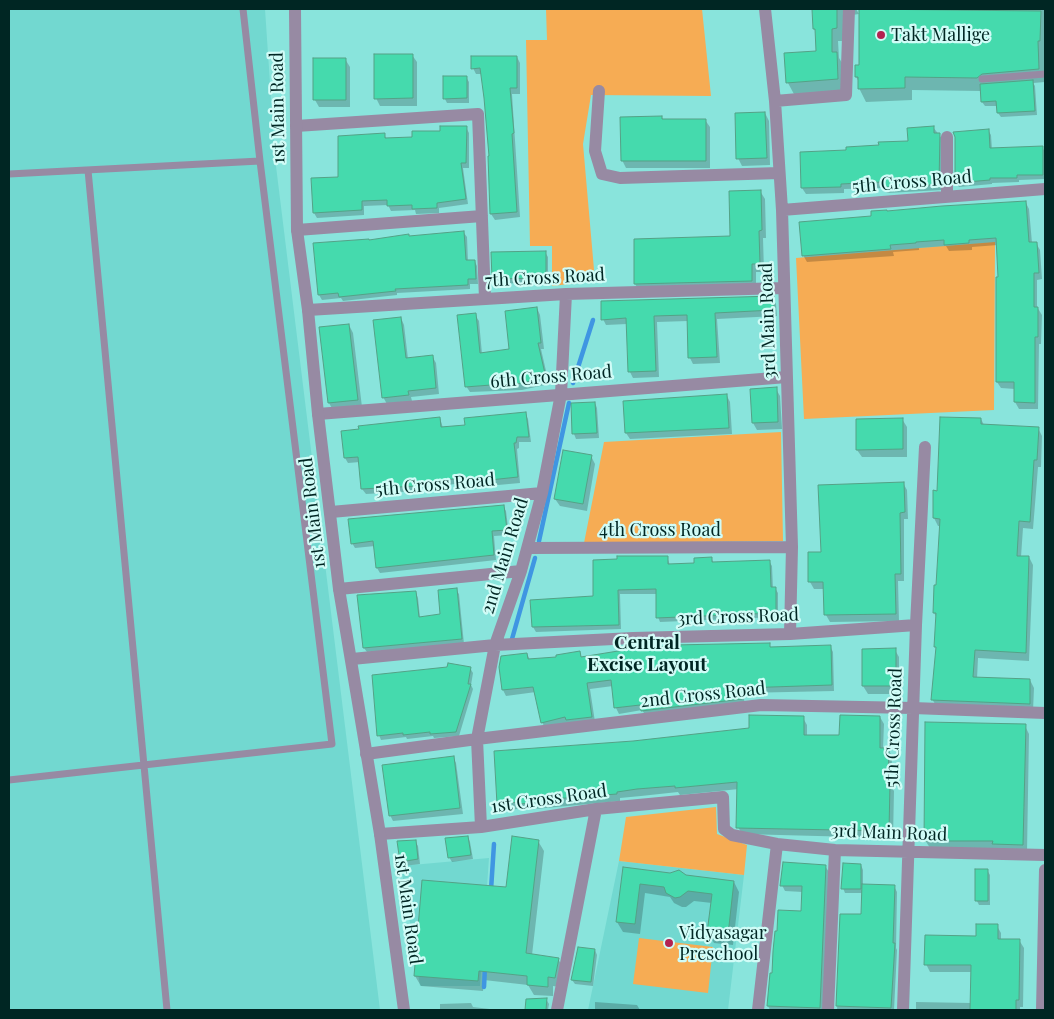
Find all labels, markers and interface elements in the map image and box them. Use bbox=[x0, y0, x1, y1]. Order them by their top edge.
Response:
place label: Takt Mallige bbox=[891, 24, 990, 46]
marker: Takt Mallige bbox=[875, 29, 887, 41]
street label: 1st Main Road bbox=[266, 52, 290, 164]
street label: 5th Cross Road bbox=[851, 166, 973, 198]
street label: 3rd Main Road bbox=[755, 262, 781, 380]
street label: 7th Cross Road bbox=[484, 264, 606, 292]
street label: 6th Cross Road bbox=[489, 361, 613, 393]
street label: 1st Main Road bbox=[295, 456, 331, 570]
street label: 5th Cross Road bbox=[374, 469, 496, 501]
street label: 2nd Main Road bbox=[477, 495, 533, 617]
street label: 4th Cross Road bbox=[599, 519, 721, 541]
street label: 3rd Cross Road bbox=[677, 604, 799, 630]
district label: Central Excise Layout bbox=[587, 632, 707, 676]
street label: 5th Cross Road bbox=[881, 667, 907, 789]
street label: 2nd Cross Road bbox=[639, 678, 767, 712]
street label: 1st Cross Road bbox=[490, 780, 608, 818]
street label: 3rd Main Road bbox=[830, 820, 948, 846]
street label: 1st Main Road bbox=[390, 852, 426, 966]
place label: Vidyasagar Preschool bbox=[679, 922, 767, 964]
marker: Vidyasagar Preschool bbox=[663, 937, 675, 949]

